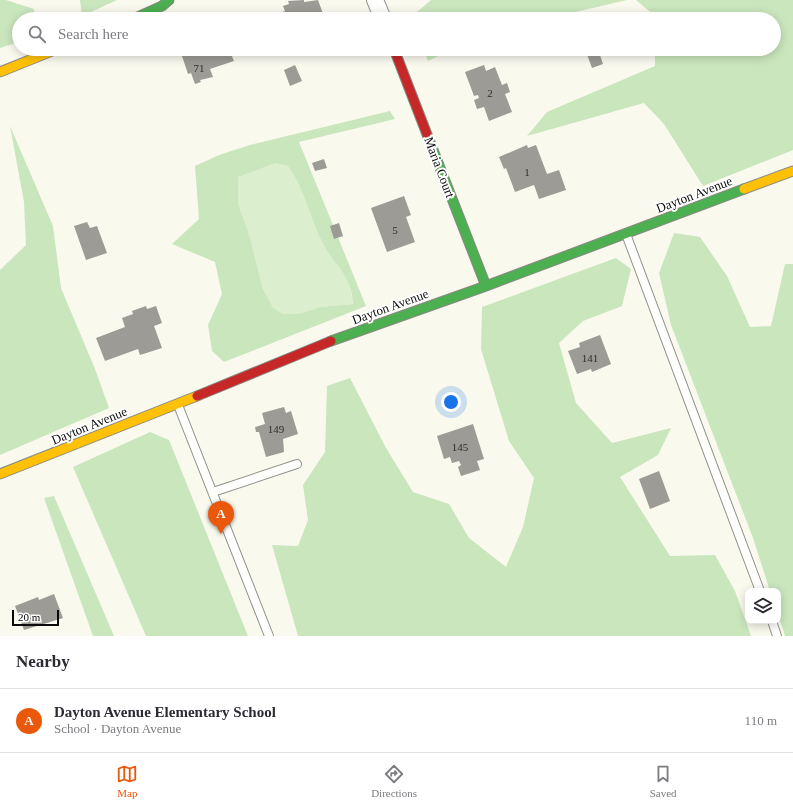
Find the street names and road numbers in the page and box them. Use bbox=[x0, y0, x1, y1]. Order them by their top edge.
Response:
street label: Maria Court bbox=[421, 135, 458, 200]
street label: Dayton Avenue bbox=[654, 173, 735, 216]
street label: Dayton Avenue bbox=[350, 286, 431, 327]
street label: Dayton Avenue bbox=[49, 403, 129, 447]

